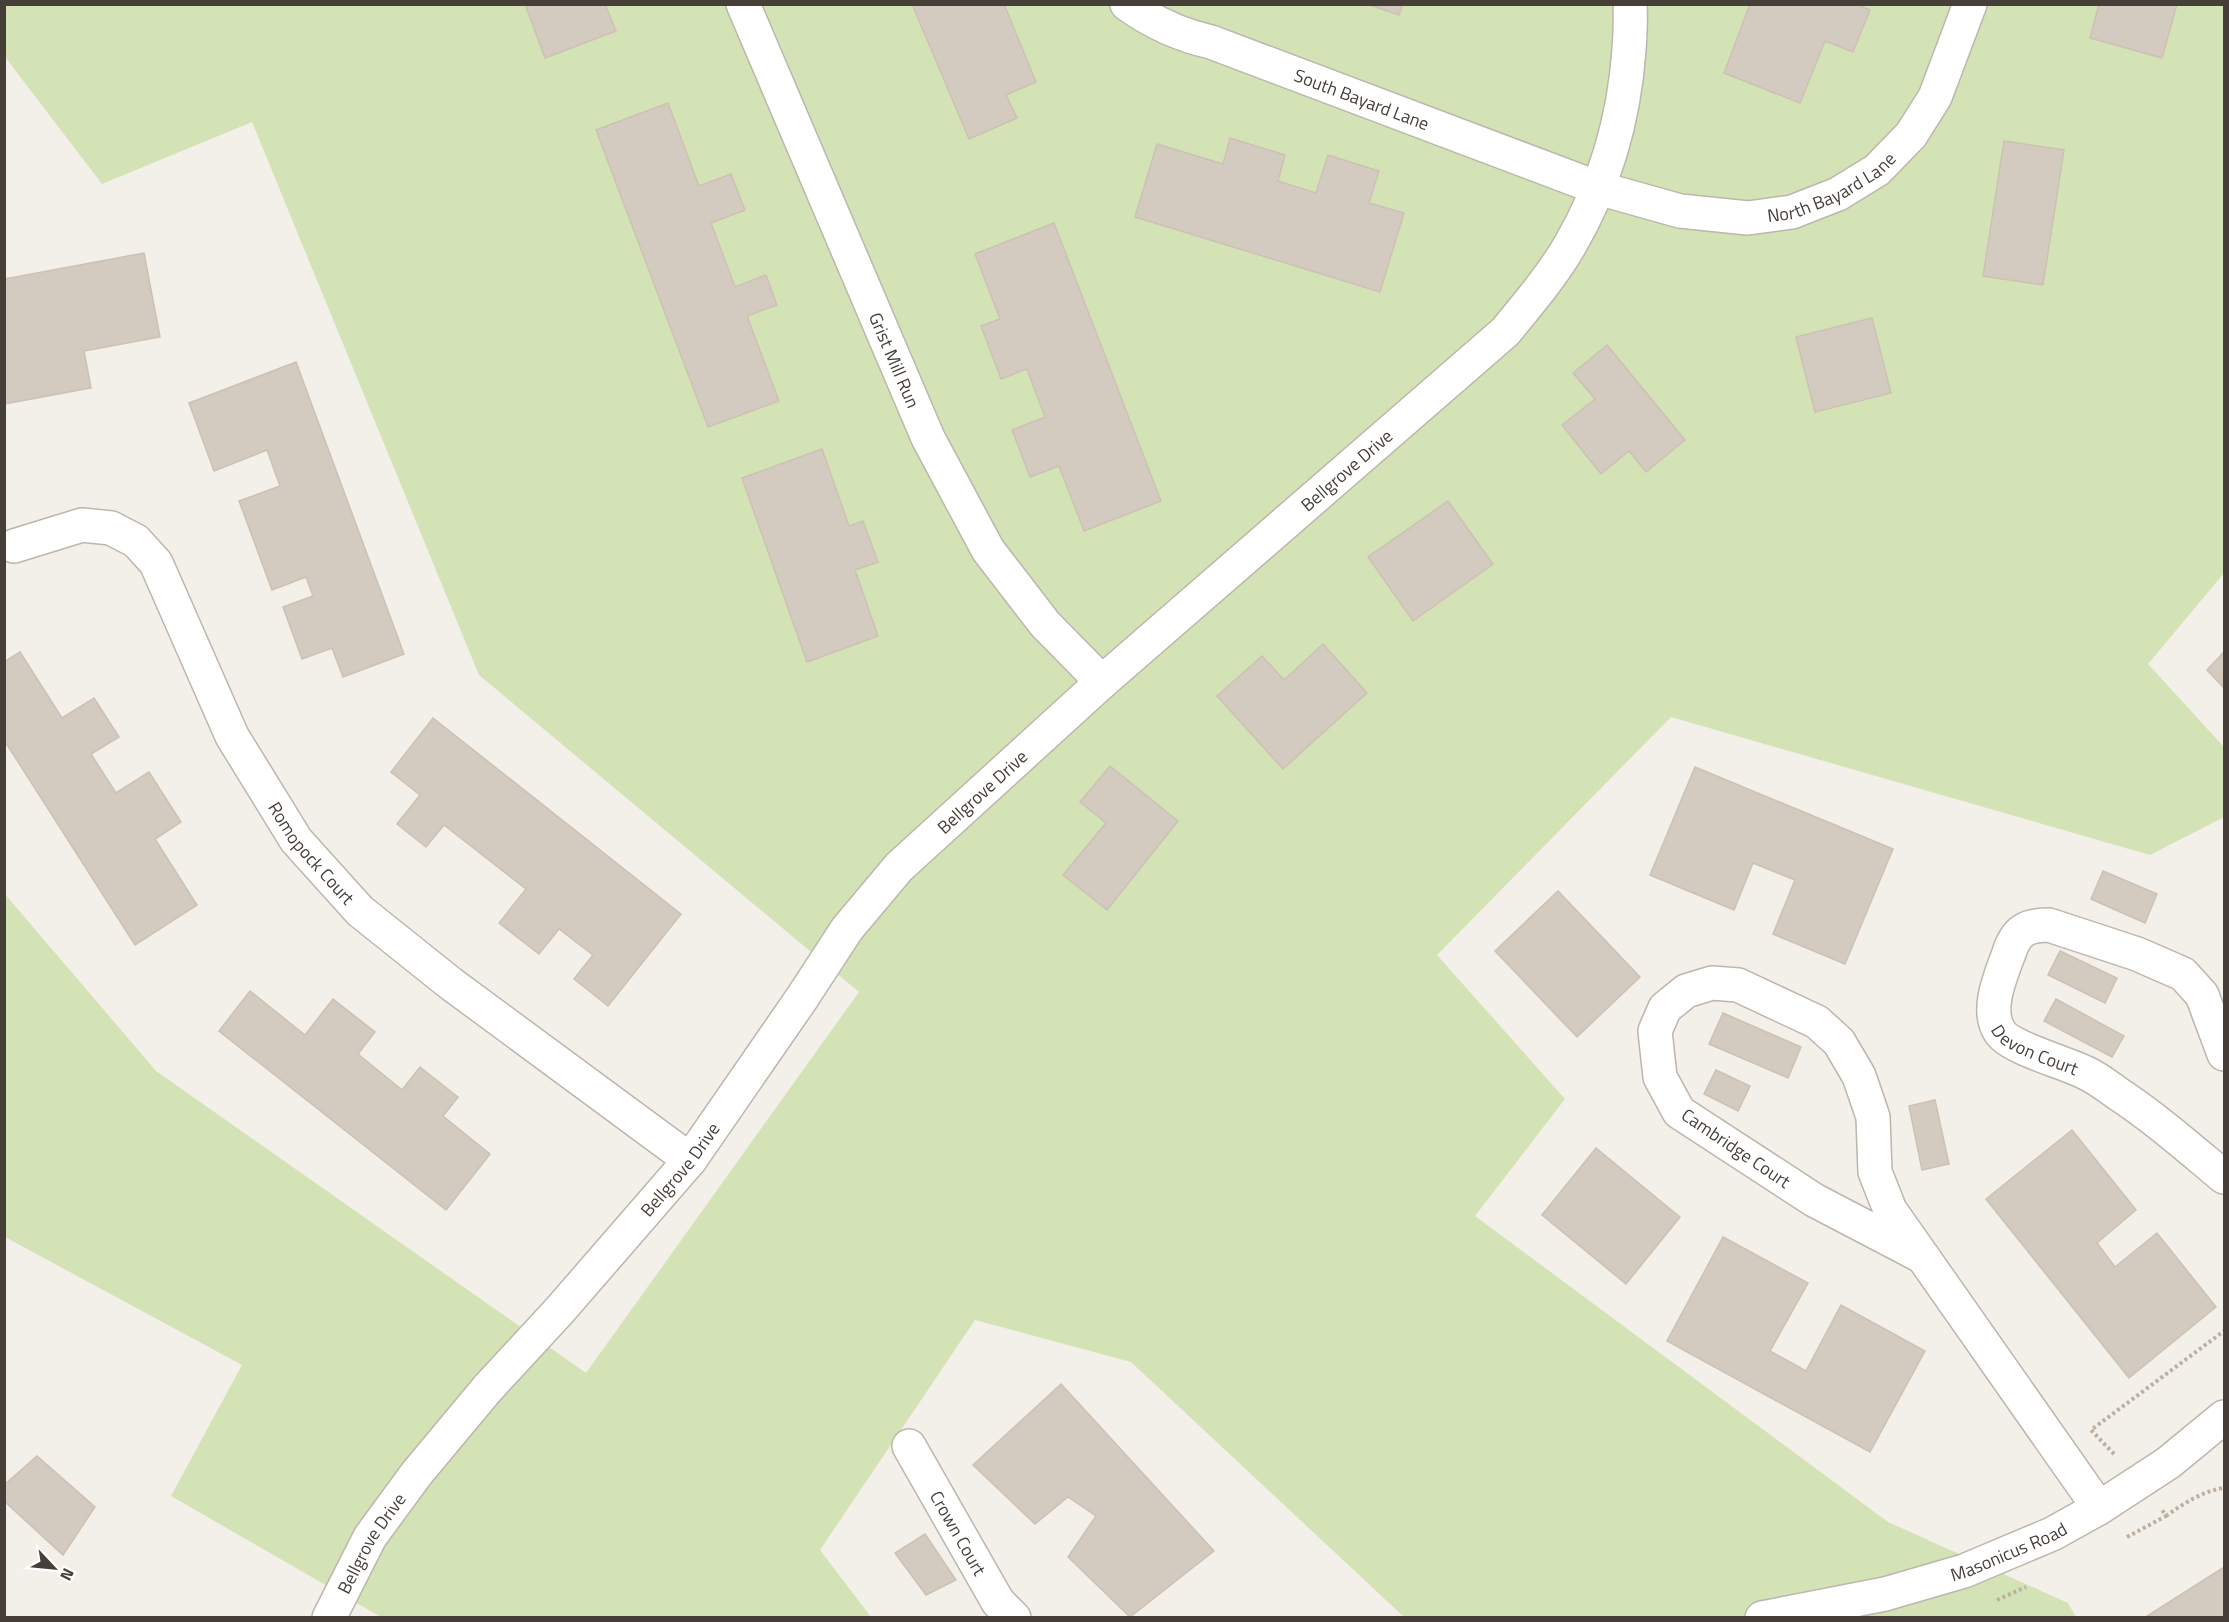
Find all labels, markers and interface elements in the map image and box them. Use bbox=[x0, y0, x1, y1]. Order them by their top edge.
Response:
street label: South Bayard Lane bbox=[1290, 61, 1433, 137]
street label: North Bayard Lane bbox=[1765, 145, 1901, 229]
street label: Grist Mill Run bbox=[862, 308, 927, 412]
street label: Bellgrove Drive bbox=[1294, 422, 1398, 517]
street label: Bellgrove Drive bbox=[931, 743, 1033, 840]
street label: Romopock Court bbox=[262, 796, 362, 911]
street label: Devon Court bbox=[1985, 1019, 2083, 1082]
street label: Cambridge Court bbox=[1676, 1101, 1797, 1195]
street label: Bellgrove Drive bbox=[634, 1117, 726, 1222]
street label: Crown Court bbox=[924, 1485, 994, 1581]
street label: Bellgrove Drive bbox=[330, 1487, 412, 1598]
street label: Masonicus Road bbox=[1947, 1515, 2072, 1588]
north arrow bbox=[24, 1538, 84, 1598]
text: N bbox=[54, 1564, 81, 1585]

